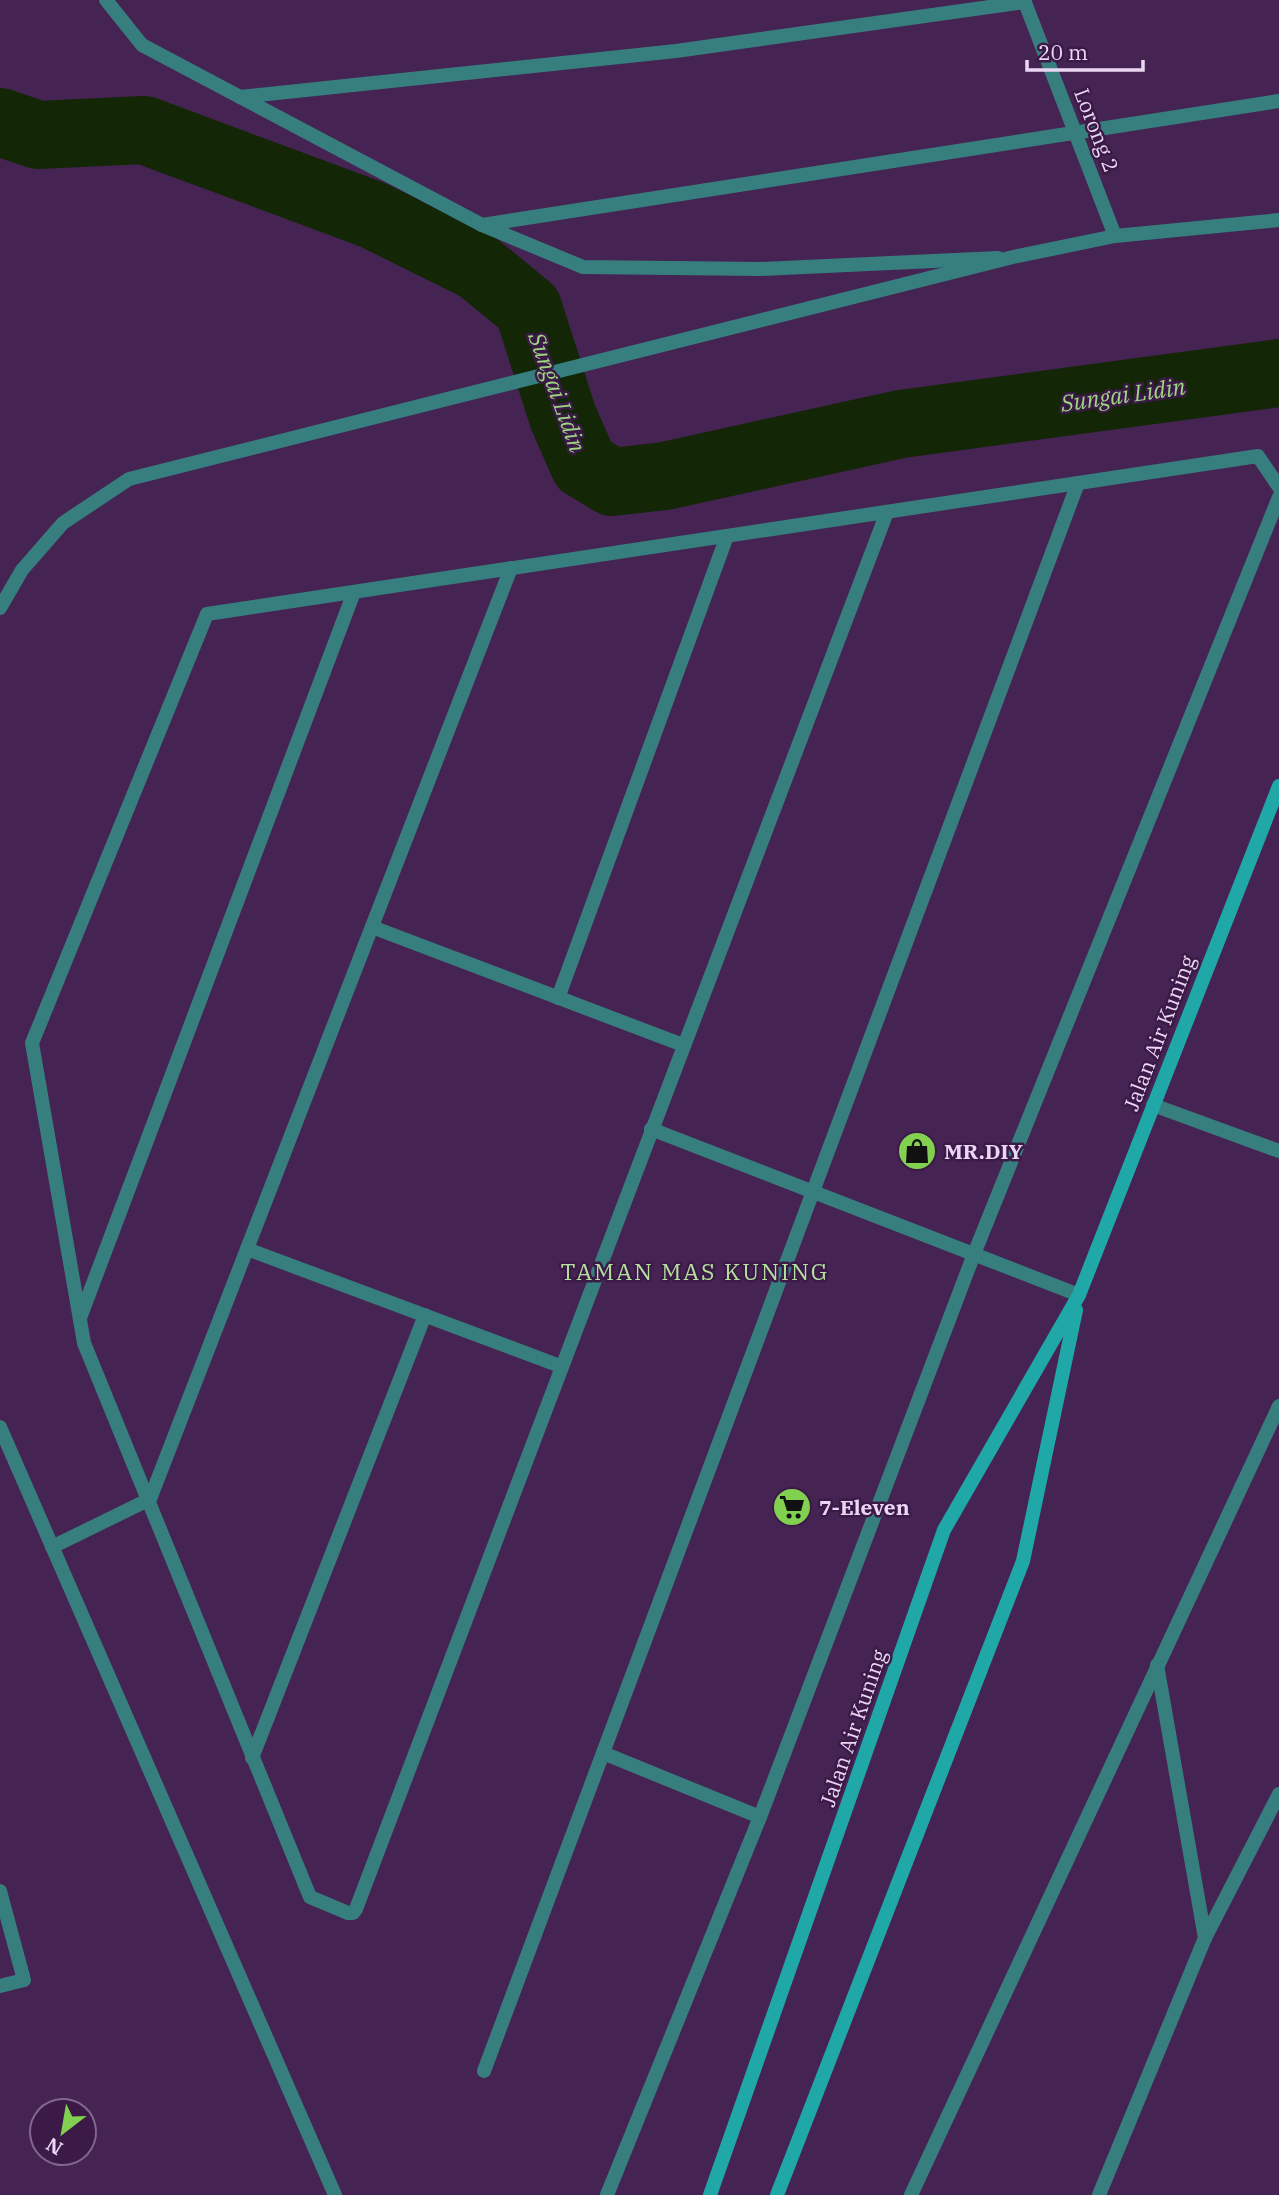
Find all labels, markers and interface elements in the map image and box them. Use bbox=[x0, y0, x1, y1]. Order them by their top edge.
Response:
scale bar bbox=[1027, 28, 1142, 72]
text: 20 m bbox=[1038, 38, 1088, 66]
street label: Lorong 2 bbox=[1068, 84, 1126, 176]
water label: Sungai Lidin bbox=[522, 327, 594, 456]
water label: Sungai Lidin bbox=[1058, 370, 1187, 418]
street label: Jalan Air Kuning bbox=[1116, 951, 1202, 1115]
shop icon: MR.DIY bbox=[896, 1130, 938, 1172]
place label: MR.DIY bbox=[944, 1137, 1023, 1165]
district label: TAMAN MAS KUNING bbox=[561, 1256, 829, 1286]
supermarket icon: 7-Eleven bbox=[771, 1486, 813, 1528]
place label: 7-Eleven bbox=[819, 1493, 910, 1521]
street label: Jalan Air Kuning bbox=[813, 1645, 893, 1810]
north arrow bbox=[28, 2097, 98, 2167]
text: N bbox=[42, 2132, 67, 2161]

